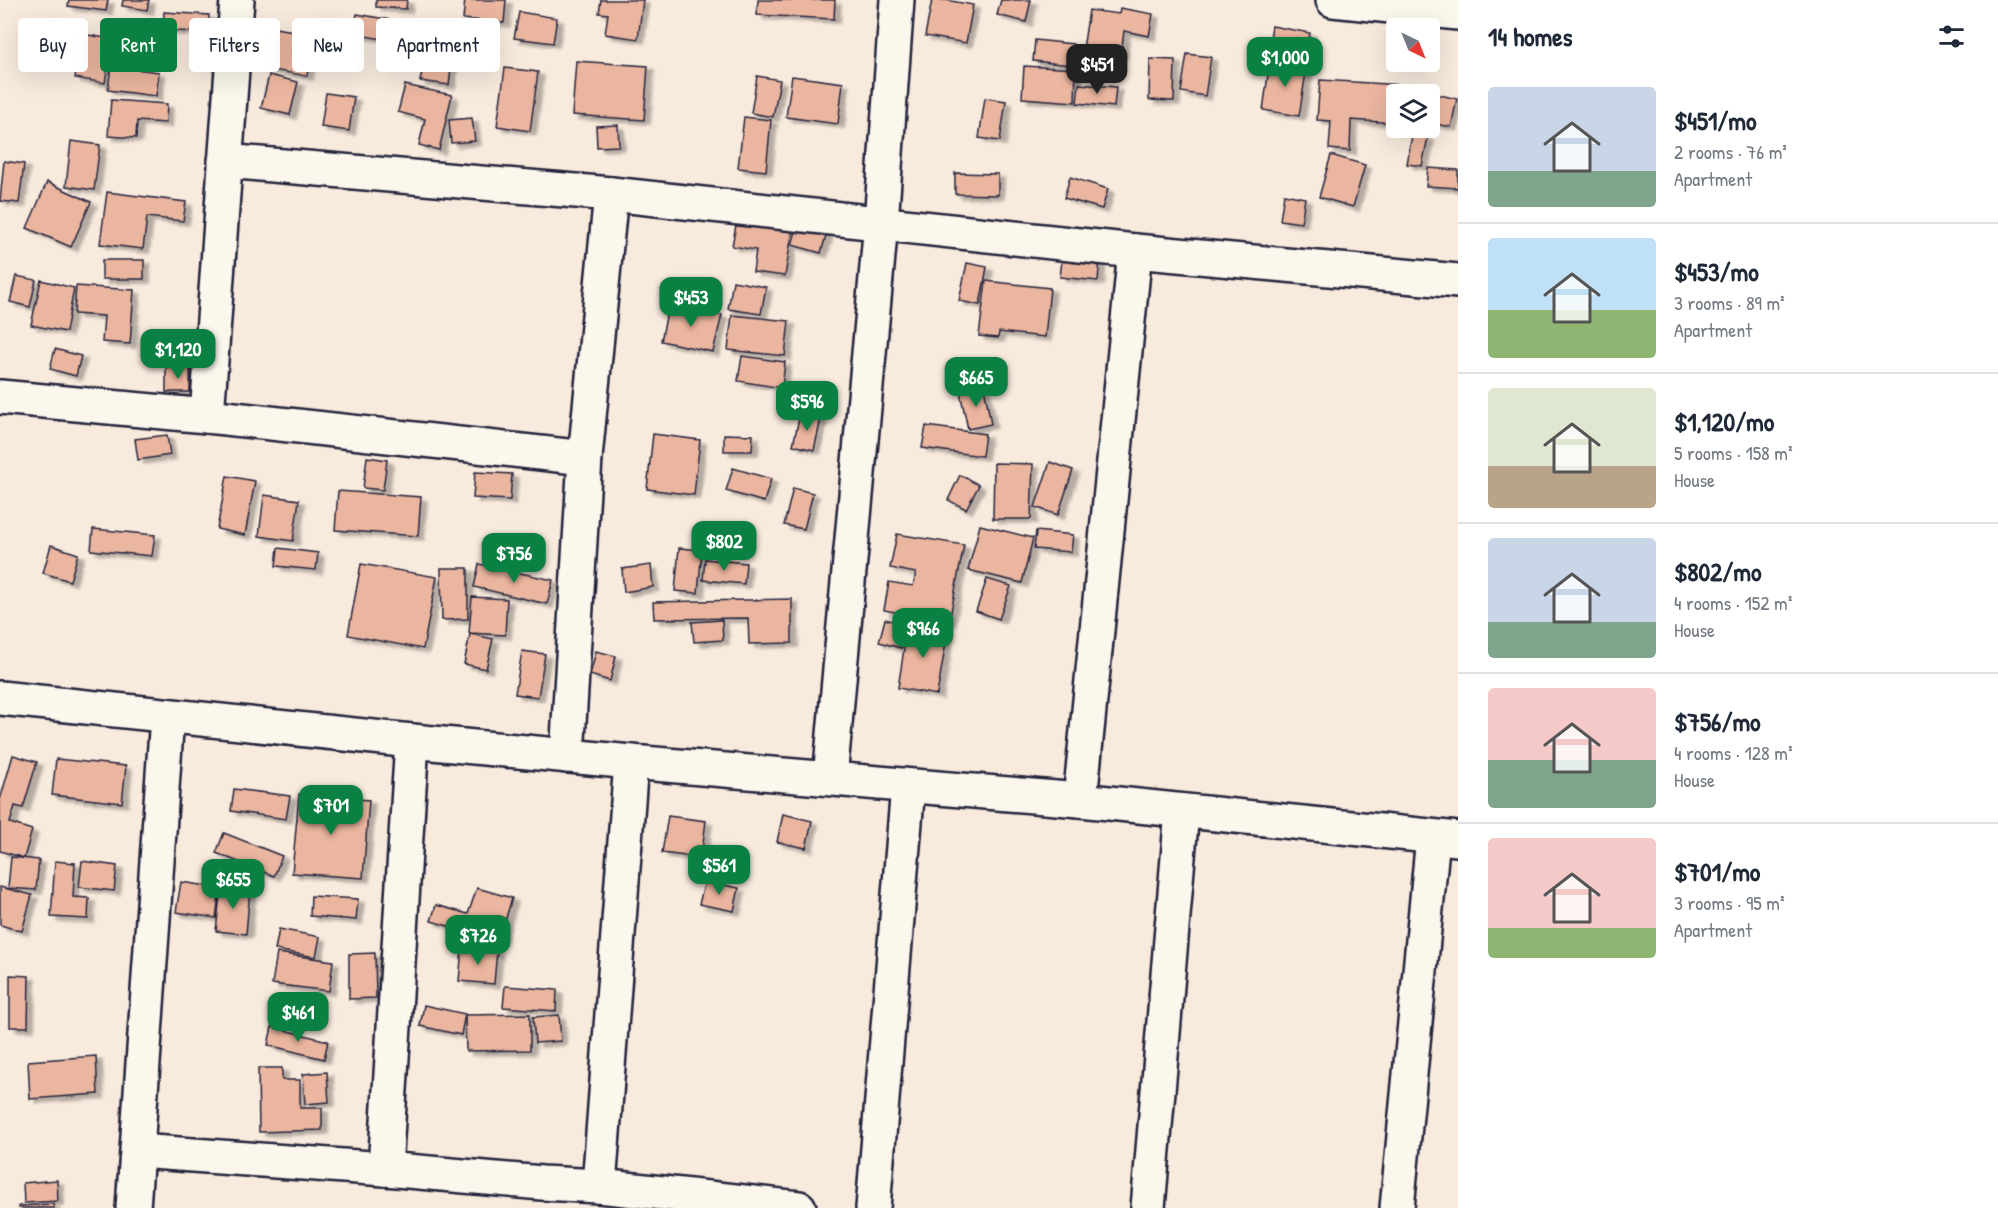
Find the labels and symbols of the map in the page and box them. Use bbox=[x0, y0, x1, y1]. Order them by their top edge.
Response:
north arrow bbox=[1386, 18, 1440, 72]
pin: $1,000 bbox=[1236, 37, 1334, 88]
pin: $451 bbox=[1061, 44, 1133, 95]
pin: $453 bbox=[655, 277, 727, 328]
pin: $1,120 bbox=[129, 329, 227, 380]
pin: $665 bbox=[940, 357, 1012, 408]
pin: $596 bbox=[771, 381, 843, 432]
pin: $802 bbox=[688, 521, 760, 572]
pin: $756 bbox=[478, 533, 550, 584]
pin: $966 bbox=[887, 608, 959, 659]
pin: $701 bbox=[295, 785, 367, 836]
pin: $561 bbox=[683, 845, 755, 896]
pin: $655 bbox=[197, 859, 269, 910]
pin: $726 bbox=[442, 915, 514, 966]
pin: $461 bbox=[262, 992, 334, 1043]

